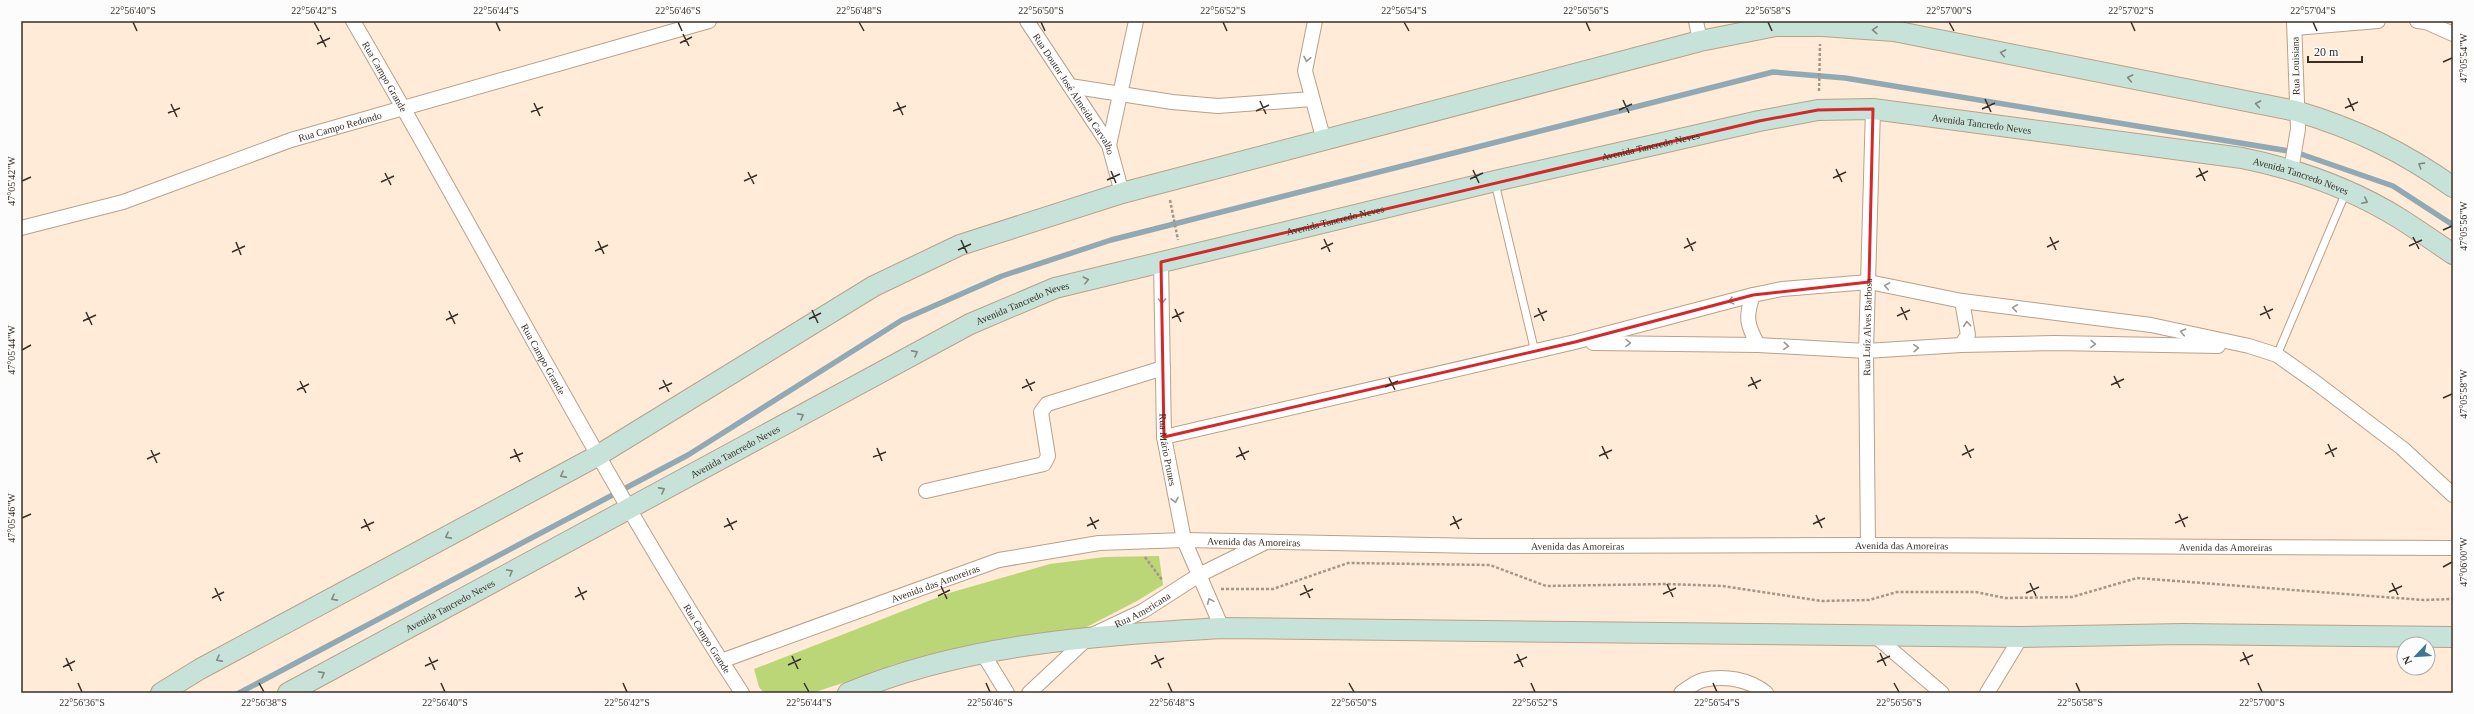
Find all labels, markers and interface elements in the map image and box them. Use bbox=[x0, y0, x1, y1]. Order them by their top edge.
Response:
text: 22°56'40"S bbox=[110, 5, 156, 16]
text: 22°56'42"S bbox=[291, 5, 337, 16]
text: 22°56'44"S bbox=[473, 5, 519, 16]
text: 22°56'46"S bbox=[655, 5, 701, 16]
text: 22°56'48"S bbox=[836, 5, 882, 16]
text: 22°56'50"S bbox=[1018, 5, 1064, 16]
text: 22°56'52"S bbox=[1200, 5, 1246, 16]
text: 22°56'54"S bbox=[1381, 5, 1427, 16]
text: 22°56'56"S bbox=[1563, 5, 1609, 16]
text: 22°56'58"S bbox=[1745, 5, 1791, 16]
text: 22°57'00"S bbox=[1926, 5, 1972, 16]
text: 22°57'02"S bbox=[2108, 5, 2154, 16]
text: 22°57'04"S bbox=[2290, 5, 2336, 16]
one-way arrow bbox=[1872, 26, 1878, 35]
street label: Rua Doutor José Almeida Carvalho bbox=[1031, 31, 1116, 156]
text: 47°05'54"W bbox=[2458, 33, 2469, 83]
street label: Rua Louisiana bbox=[2289, 36, 2302, 95]
scale bar bbox=[2308, 38, 2362, 64]
street label: Rua Campo Grande bbox=[360, 39, 409, 114]
text: 20 m bbox=[2314, 45, 2339, 59]
one-way arrow bbox=[2000, 49, 2006, 58]
one-way arrow bbox=[1304, 56, 1312, 62]
one-way arrow bbox=[2127, 75, 2134, 83]
one-way arrow bbox=[2255, 100, 2261, 108]
street label: Rua Campo Redondo bbox=[297, 110, 383, 144]
street label: Avenida Tancredo Neves bbox=[1931, 112, 2032, 136]
street label: Avenida Tancredo Neves bbox=[1601, 130, 1701, 163]
street label: Avenida Tancredo Neves bbox=[2252, 155, 2350, 197]
text: 47°05'42"W bbox=[6, 156, 17, 206]
one-way arrow bbox=[2418, 162, 2425, 170]
one-way arrow bbox=[2361, 196, 2368, 204]
text: 47°05'56"W bbox=[2458, 201, 2469, 251]
street label: Avenida Tancredo Neves bbox=[1285, 203, 1385, 238]
one-way arrow bbox=[1082, 277, 1089, 285]
street label: Rua Luíz Alves Barbosa bbox=[1861, 278, 1874, 376]
street label: Avenida Tancredo Neves bbox=[974, 280, 1070, 327]
one-way arrow bbox=[1884, 282, 1890, 291]
one-way arrow bbox=[1728, 296, 1735, 305]
one-way arrow bbox=[1158, 298, 1166, 304]
one-way arrow bbox=[2012, 304, 2018, 313]
one-way arrow bbox=[1962, 321, 1971, 327]
street label: Rua Campo Grande bbox=[519, 322, 568, 397]
text: 47°05'44"W bbox=[6, 325, 17, 375]
one-way arrow bbox=[2180, 328, 2186, 336]
one-way arrow bbox=[1625, 339, 1631, 347]
one-way arrow bbox=[2090, 340, 2096, 348]
one-way arrow bbox=[1783, 342, 1789, 351]
one-way arrow bbox=[1913, 343, 1919, 352]
one-way arrow bbox=[911, 351, 918, 358]
text: 47°05'58"W bbox=[2458, 369, 2469, 419]
one-way arrow bbox=[797, 413, 804, 421]
street label: Rua Mário Prunes bbox=[1158, 413, 1178, 487]
street label: Avenida Tancredo Neves bbox=[688, 423, 782, 480]
one-way arrow bbox=[560, 470, 567, 477]
one-way arrow bbox=[657, 487, 665, 495]
text: 47°05'46"W bbox=[6, 493, 17, 543]
one-way arrow bbox=[1171, 497, 1179, 503]
one-way arrow bbox=[445, 531, 453, 539]
street label: Avenida das Amoreiras bbox=[1207, 535, 1301, 548]
text: 47°06'00"W bbox=[2458, 537, 2469, 587]
street label: Avenida das Amoreiras bbox=[1855, 540, 1948, 551]
street label: Avenida das Amoreiras bbox=[1531, 541, 1624, 552]
street label: Avenida das Amoreiras bbox=[2179, 542, 2272, 553]
street label: Avenida das Amoreiras bbox=[890, 562, 981, 605]
one-way arrow bbox=[506, 569, 513, 576]
street label: Avenida Tancredo Neves bbox=[403, 577, 497, 635]
street label: Rua Americana bbox=[1113, 590, 1173, 630]
one-way arrow bbox=[331, 593, 338, 600]
one-way arrow bbox=[1207, 598, 1215, 605]
street label: Rua Campo Grande bbox=[681, 602, 733, 676]
north arrow bbox=[2396, 636, 2436, 676]
one-way arrow bbox=[216, 654, 224, 662]
text: N bbox=[2400, 654, 2414, 666]
one-way arrow bbox=[318, 672, 326, 679]
text: 22°56'36"S bbox=[59, 697, 105, 708]
text: 22°56'38"S bbox=[241, 697, 287, 708]
text: 22°56'40"S bbox=[422, 697, 468, 708]
text: 22°56'42"S bbox=[604, 697, 650, 708]
text: 22°56'44"S bbox=[786, 697, 832, 708]
text: 22°56'46"S bbox=[967, 697, 1013, 708]
text: 22°56'48"S bbox=[1149, 697, 1195, 708]
text: 22°56'50"S bbox=[1331, 697, 1377, 708]
text: 22°56'52"S bbox=[1512, 697, 1558, 708]
text: 22°56'54"S bbox=[1694, 697, 1740, 708]
text: 22°56'56"S bbox=[1876, 697, 1922, 708]
text: 22°56'58"S bbox=[2057, 697, 2103, 708]
text: 22°57'00"S bbox=[2239, 697, 2285, 708]

